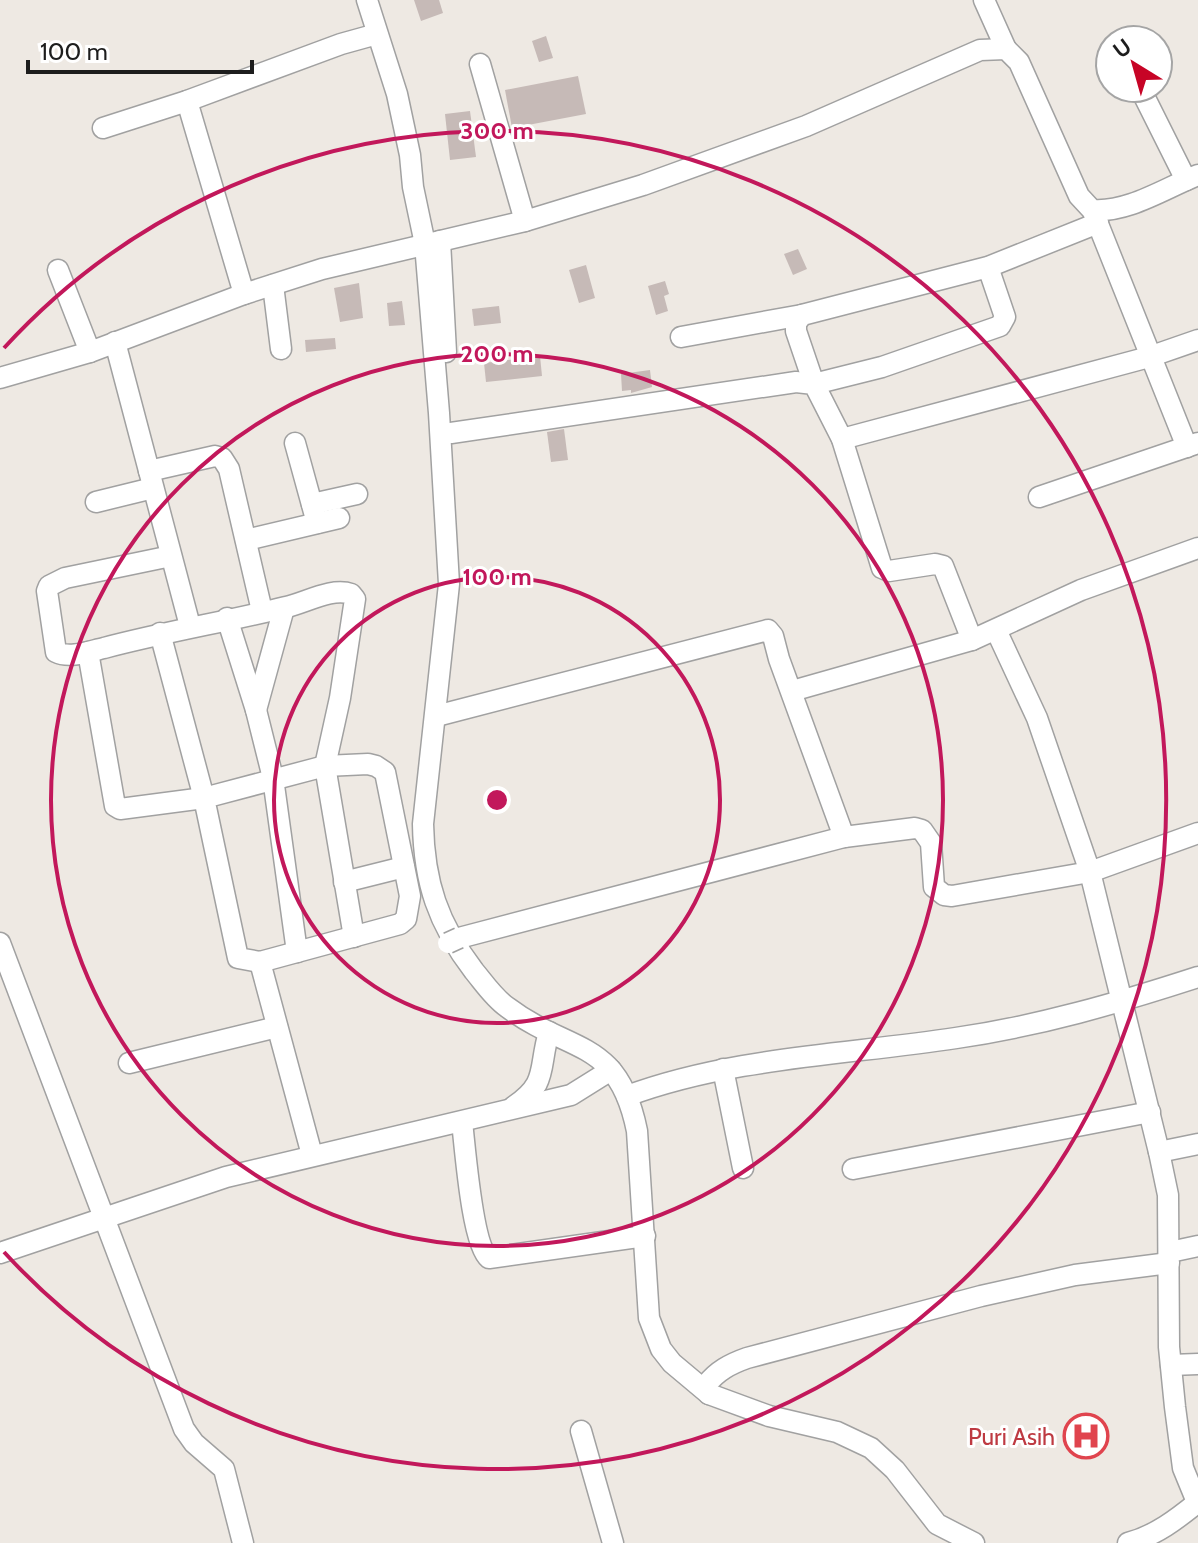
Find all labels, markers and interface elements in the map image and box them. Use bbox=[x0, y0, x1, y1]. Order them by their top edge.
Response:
scale bar bbox=[28, 24, 252, 74]
north arrow bbox=[1094, 24, 1174, 104]
text: U bbox=[1108, 33, 1137, 64]
text: 100 m bbox=[40, 37, 108, 66]
text: 300 m bbox=[460, 116, 534, 145]
text: 200 m bbox=[461, 339, 533, 368]
text: 100 m bbox=[462, 562, 532, 591]
centre of rings bbox=[483, 786, 511, 814]
hospital icon: Puri Asih bbox=[1062, 1412, 1110, 1460]
place label: Puri Asih bbox=[968, 1422, 1055, 1451]

